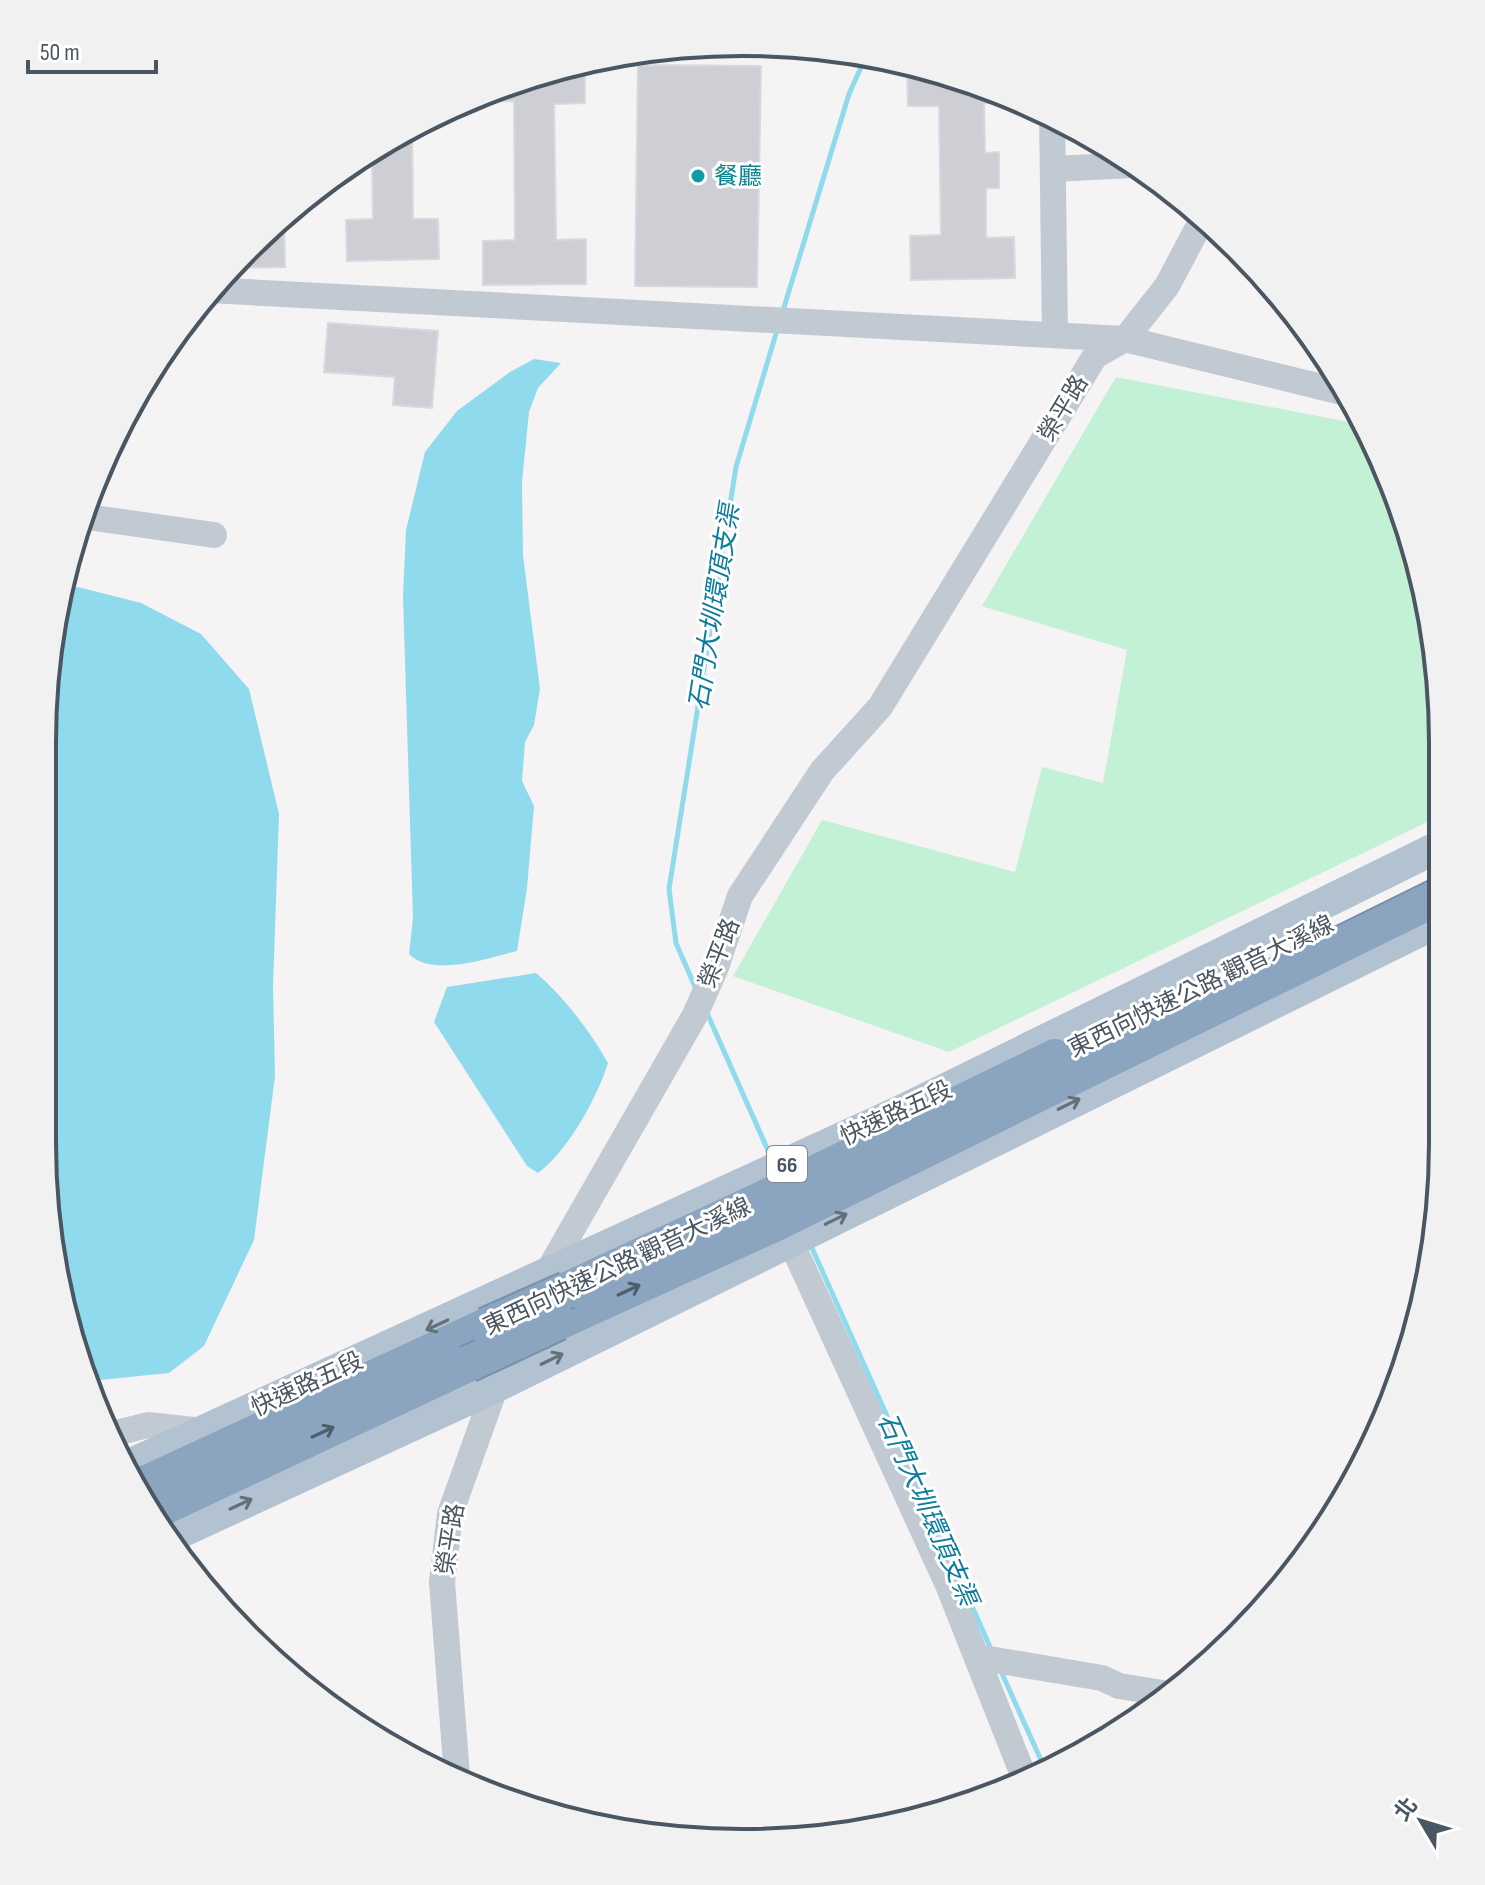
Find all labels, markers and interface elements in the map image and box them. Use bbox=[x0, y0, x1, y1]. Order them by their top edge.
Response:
scale bar bbox=[28, 24, 156, 74]
text: 50 m bbox=[40, 38, 80, 67]
place label: 餐廳 bbox=[714, 162, 762, 191]
marker: 餐廳 bbox=[689, 167, 707, 185]
street label: 榮平路 bbox=[1032, 370, 1094, 447]
water label: 石門大圳環頂支渠 bbox=[684, 498, 748, 712]
street label: 東西向快速公路 觀音大溪線 bbox=[1064, 909, 1339, 1063]
street label: 榮平路 bbox=[693, 914, 746, 992]
street label: 快速路五段 bbox=[836, 1075, 957, 1152]
one-way arrow bbox=[1056, 1095, 1080, 1111]
road number: 66 bbox=[767, 1146, 807, 1182]
street label: 東西向快速公路 觀音大溪線 bbox=[479, 1192, 756, 1341]
one-way arrow bbox=[823, 1211, 847, 1226]
one-way arrow bbox=[616, 1282, 640, 1297]
one-way arrow bbox=[425, 1318, 449, 1333]
street label: 快速路五段 bbox=[247, 1346, 368, 1423]
one-way arrow bbox=[540, 1351, 564, 1366]
water label: 石門大圳環頂支渠 bbox=[870, 1408, 985, 1615]
one-way arrow bbox=[311, 1424, 335, 1439]
one-way arrow bbox=[228, 1496, 252, 1511]
street label: 榮平路 bbox=[431, 1501, 470, 1577]
north arrow bbox=[1381, 1781, 1461, 1861]
text: 北 bbox=[1389, 1793, 1424, 1827]

